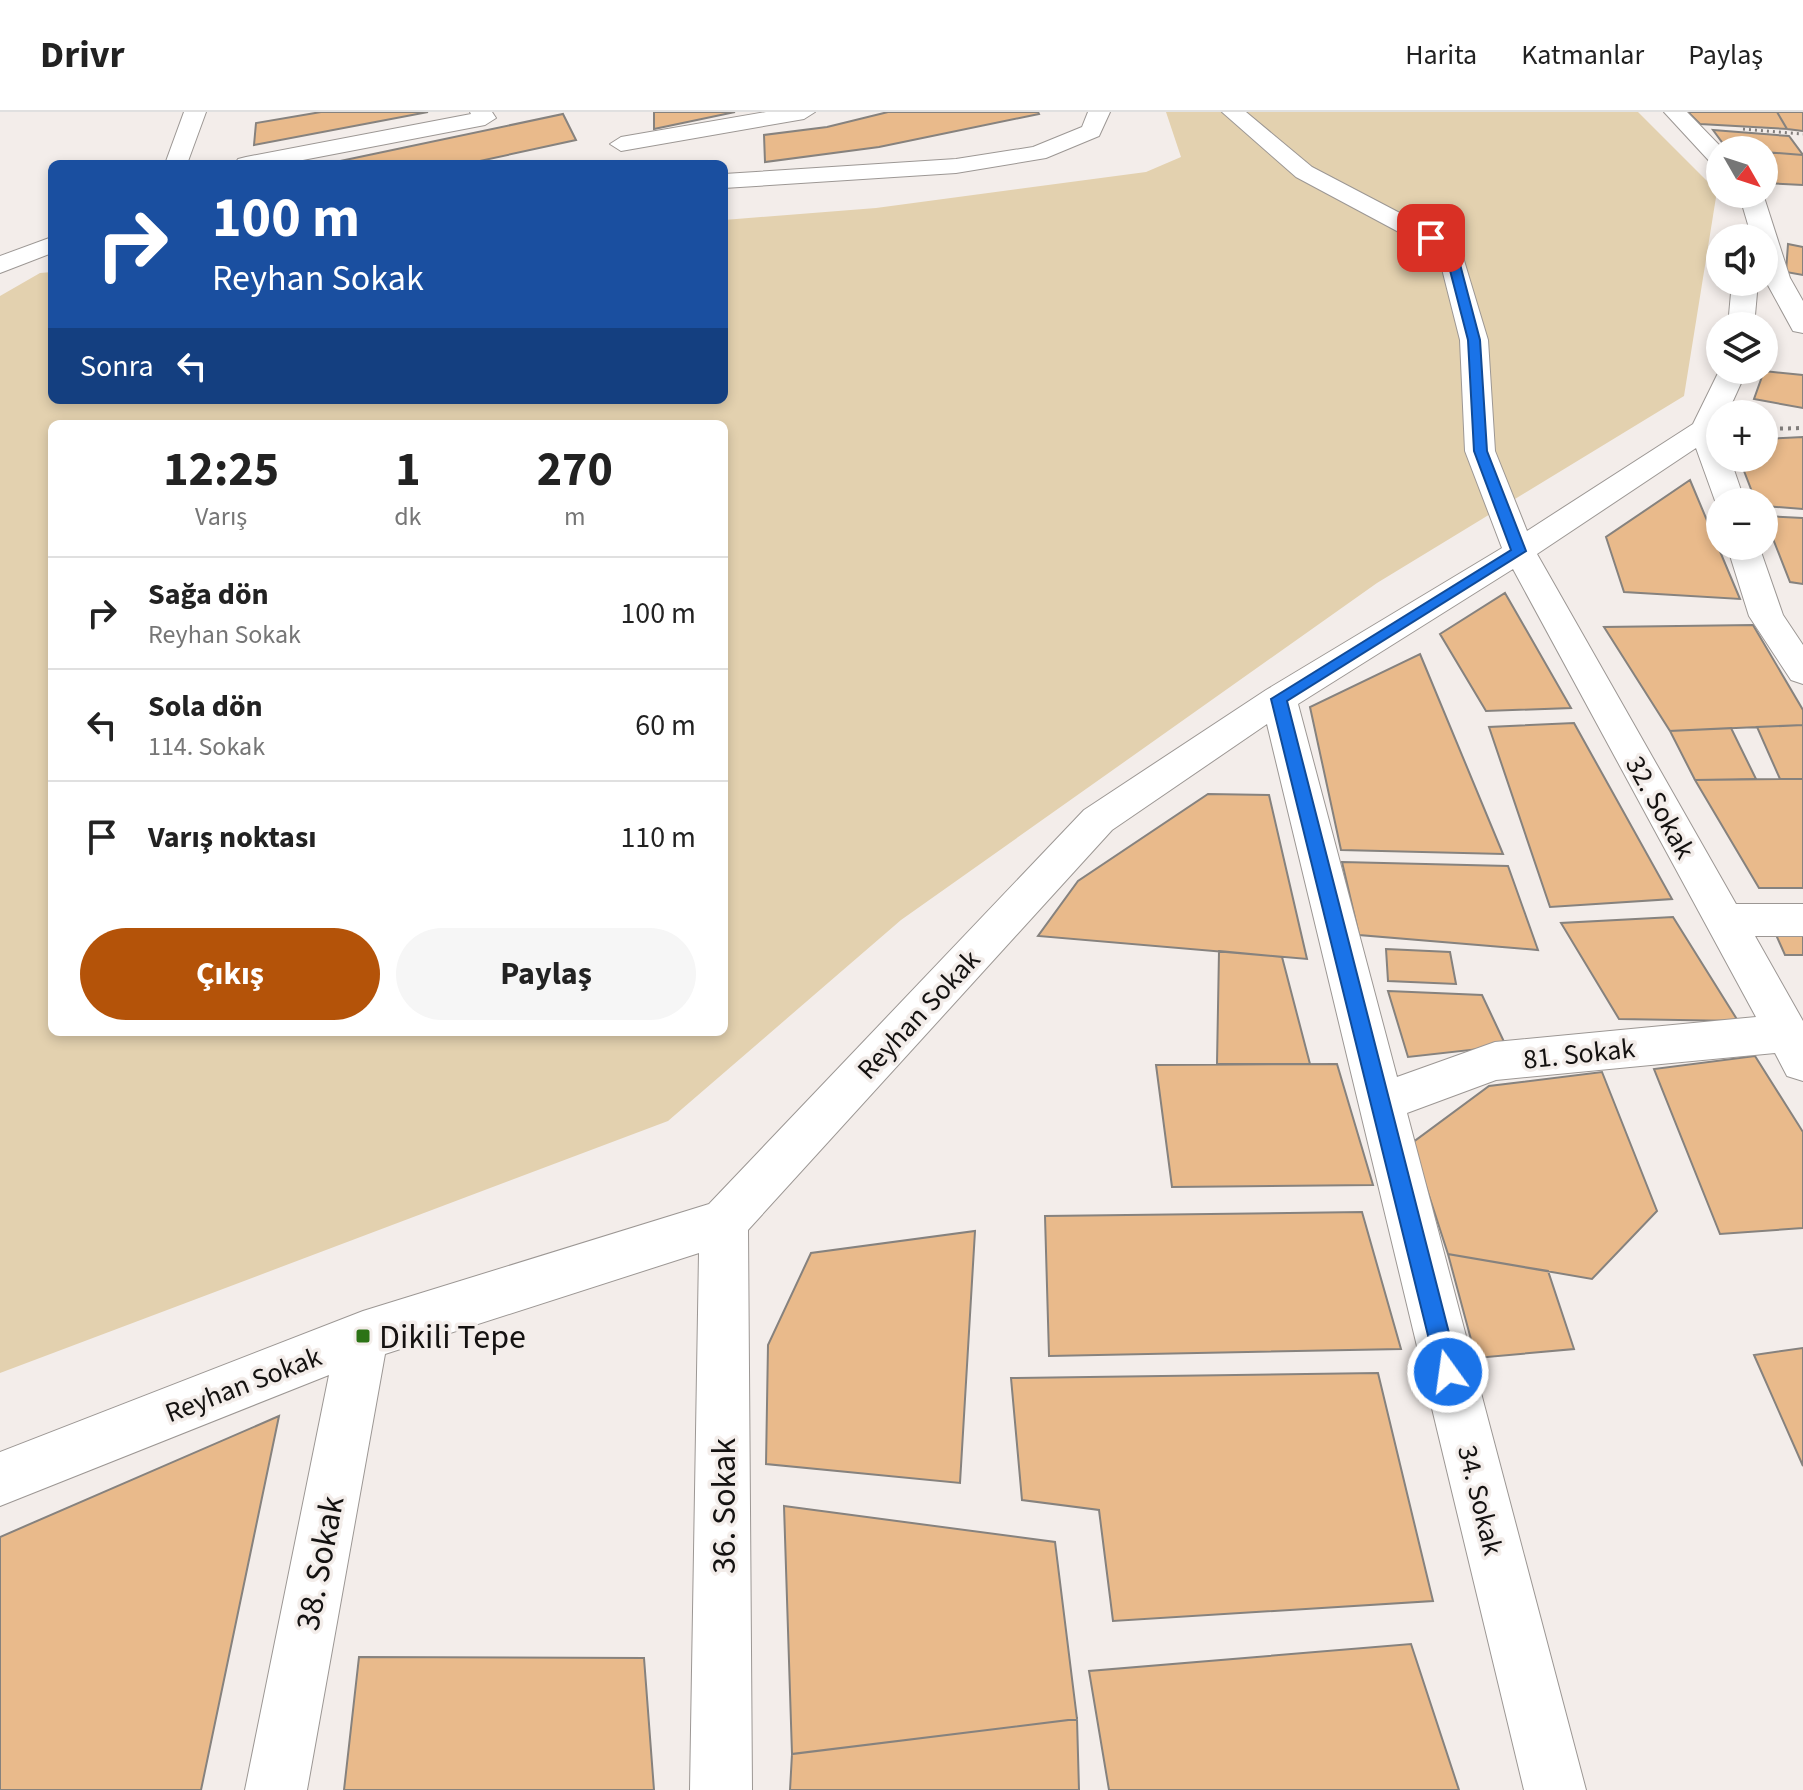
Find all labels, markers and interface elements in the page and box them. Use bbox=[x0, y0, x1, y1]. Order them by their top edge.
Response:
text: Drivr bbox=[40, 28, 125, 82]
text: Harita bbox=[1405, 35, 1477, 75]
text: Katmanlar bbox=[1521, 35, 1644, 75]
text: Paylaş bbox=[1688, 35, 1763, 75]
north arrow bbox=[1706, 136, 1778, 208]
map controls bbox=[1706, 136, 1778, 560]
text: 100 m bbox=[212, 179, 360, 258]
icon: right bbox=[80, 192, 184, 296]
pin bbox=[1397, 204, 1465, 272]
icon: arrive bbox=[1409, 216, 1453, 260]
button: sound bbox=[1706, 224, 1778, 296]
text: Reyhan Sokak bbox=[212, 253, 424, 304]
button: layers bbox=[1706, 312, 1778, 384]
icon: left bbox=[170, 344, 214, 388]
text: Sonra bbox=[80, 345, 154, 388]
button: + bbox=[1706, 400, 1778, 472]
text: 12:25 bbox=[163, 436, 279, 504]
text: 1 bbox=[395, 436, 421, 504]
text: 270 bbox=[537, 436, 613, 504]
button: − bbox=[1706, 488, 1778, 560]
text: Varış bbox=[195, 498, 247, 535]
text: dk bbox=[394, 498, 422, 535]
text: m bbox=[564, 498, 586, 535]
text: Sağa dön bbox=[148, 573, 269, 616]
icon: right bbox=[80, 591, 124, 635]
text: 100 m bbox=[620, 592, 696, 635]
text: Reyhan Sokak bbox=[148, 616, 301, 653]
text: Sola dön bbox=[148, 685, 263, 728]
icon: left bbox=[80, 703, 124, 747]
text: 60 m bbox=[635, 704, 696, 747]
text: 114. Sokak bbox=[148, 728, 265, 765]
street label: 32. Sokak bbox=[1615, 749, 1705, 866]
icon: arrive bbox=[80, 815, 124, 859]
text: Varış noktası bbox=[148, 816, 316, 859]
text: 110 m bbox=[620, 816, 696, 859]
button: Çıkış bbox=[80, 928, 380, 1020]
button: Paylaş bbox=[396, 928, 696, 1020]
street label: Reyhan Sokak bbox=[848, 941, 990, 1089]
street label: 81. Sokak bbox=[1521, 1028, 1637, 1080]
place label: Dikili Tepe bbox=[379, 1313, 526, 1362]
marker: Dikili Tepe bbox=[354, 1327, 372, 1345]
position arrow bbox=[1406, 1330, 1490, 1414]
street label: Reyhan Sokak bbox=[159, 1337, 328, 1433]
street label: 36. Sokak bbox=[700, 1438, 749, 1574]
street label: 34. Sokak bbox=[1447, 1441, 1513, 1560]
street label: 38. Sokak bbox=[283, 1492, 358, 1635]

